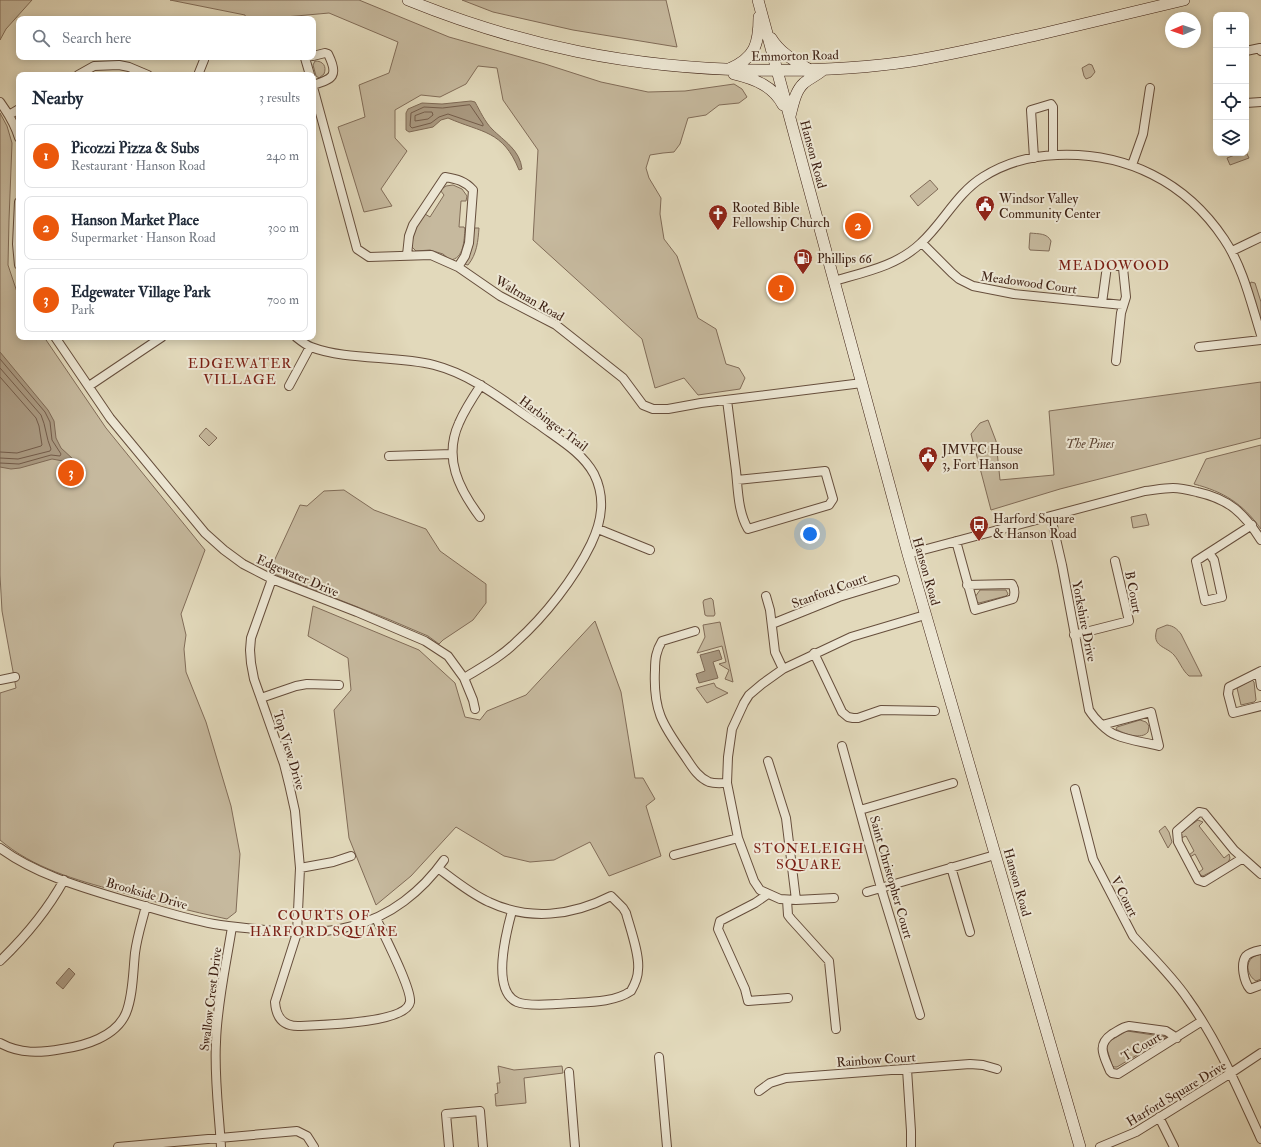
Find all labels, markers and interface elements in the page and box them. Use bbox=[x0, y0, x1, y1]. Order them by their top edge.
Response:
north arrow bbox=[1165, 12, 1201, 48]
map controls bbox=[1213, 12, 1249, 156]
button: + bbox=[1213, 12, 1249, 48]
search box bbox=[16, 16, 316, 60]
icon: search bbox=[30, 27, 52, 49]
text: Search here bbox=[62, 29, 131, 48]
street label: Emmorton Road bbox=[751, 47, 840, 65]
button: − bbox=[1213, 48, 1249, 84]
button: locate bbox=[1213, 84, 1249, 120]
text: Nearby bbox=[32, 88, 83, 109]
text: 3 results bbox=[259, 90, 300, 106]
street label: Hanson Road bbox=[796, 118, 830, 191]
button: layers bbox=[1213, 120, 1249, 156]
text: Picozzi Pizza & Subs bbox=[71, 139, 199, 158]
text: 1 bbox=[44, 148, 48, 164]
text: 240 m bbox=[266, 148, 299, 164]
text: Restaurant · Hanson Road bbox=[71, 158, 205, 174]
place label: Windsor Valley Community Center bbox=[998, 191, 1101, 223]
public building icon: Windsor Valley Community Center bbox=[974, 194, 996, 222]
place label: Rooted Bible Fellowship Church bbox=[732, 200, 830, 232]
church icon: Rooted Bible Fellowship Church bbox=[707, 203, 729, 231]
text: Hanson Market Place bbox=[71, 211, 199, 230]
pin: 2 bbox=[845, 211, 871, 241]
text: 2 bbox=[43, 220, 49, 236]
text: 300 m bbox=[268, 220, 299, 236]
text: Supermarket · Hanson Road bbox=[71, 230, 216, 246]
fuel station icon: Phillips 66 bbox=[792, 247, 814, 275]
place label: Phillips 66 bbox=[817, 251, 873, 268]
district label: MEADOWOOD bbox=[1058, 257, 1170, 274]
street label: Meadowood Court bbox=[980, 268, 1078, 298]
street label: Waltman Road bbox=[491, 272, 567, 325]
pin: 1 bbox=[768, 273, 794, 303]
text: Edgewater Village Park bbox=[71, 283, 211, 302]
text: 3 bbox=[44, 292, 49, 308]
text: 700 m bbox=[267, 292, 299, 308]
text: Park bbox=[71, 302, 95, 318]
district label: EDGEWATER VILLAGE bbox=[188, 355, 292, 388]
street label: Harbinger Trail bbox=[516, 393, 591, 455]
park label: The Pines bbox=[1066, 436, 1114, 452]
place label: JMVFC House 3, Fort Hanson bbox=[941, 442, 1023, 473]
public building icon: JMVFC House 3, Fort Hanson bbox=[917, 445, 939, 473]
pin: 3 bbox=[58, 458, 84, 488]
place label: Harford Square & Hanson Road bbox=[993, 511, 1077, 542]
bus stop icon: Harford Square & Hanson Road bbox=[968, 514, 990, 542]
your location bbox=[800, 524, 820, 544]
street label: Hanson Road bbox=[909, 535, 944, 608]
street label: Edgewater Drive bbox=[254, 551, 342, 601]
street label: Stanford Court bbox=[789, 570, 869, 612]
street label: B Court bbox=[1121, 570, 1145, 615]
street label: Yorkshire Drive bbox=[1068, 579, 1100, 664]
street label: Top View Drive bbox=[268, 709, 309, 793]
street label: Saint Christopher Court bbox=[865, 814, 916, 941]
district label: STONELEIGH SQUARE bbox=[754, 840, 865, 873]
street label: Hanson Road bbox=[1000, 846, 1035, 919]
street label: V Court bbox=[1107, 873, 1141, 919]
street label: Brookside Drive bbox=[104, 875, 190, 913]
district label: COURTS OF HARFORD SQUARE bbox=[250, 907, 398, 940]
street label: Swallow Crest Drive bbox=[197, 946, 225, 1052]
street label: T Court bbox=[1119, 1029, 1164, 1065]
street label: Rainbow Court bbox=[836, 1049, 916, 1071]
street label: Harford Square Drive bbox=[1124, 1057, 1230, 1130]

